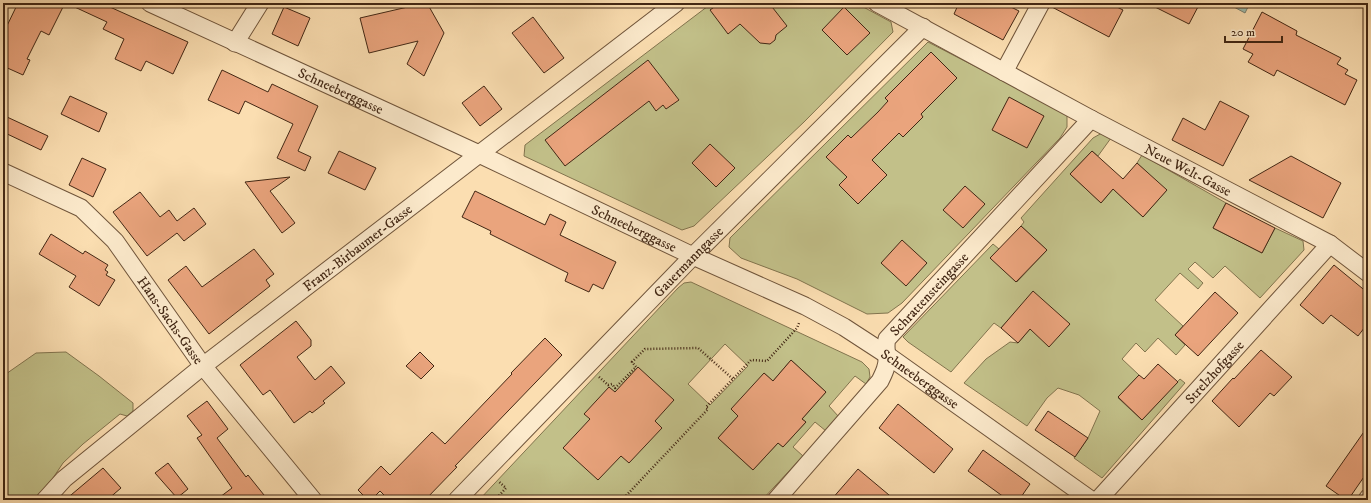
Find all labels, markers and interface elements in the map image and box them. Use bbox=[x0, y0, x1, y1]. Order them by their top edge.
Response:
scale bar bbox=[1225, 18, 1282, 44]
text: 20 m bbox=[1231, 25, 1255, 40]
street label: Schneeberggasse bbox=[295, 64, 386, 119]
street label: Neue Welt-Gasse bbox=[1141, 140, 1234, 201]
street label: Franz-Birbaumer-Gasse bbox=[300, 201, 416, 296]
street label: Schneeberggasse bbox=[588, 201, 679, 257]
street label: Gauermanngasse bbox=[650, 223, 728, 302]
street label: Schrattensteingasse bbox=[886, 249, 973, 340]
street label: Hans-Sachs-Gasse bbox=[133, 273, 207, 368]
street label: Strelzhofgasse bbox=[1182, 337, 1248, 408]
street label: Schneeberggasse bbox=[877, 345, 962, 413]

